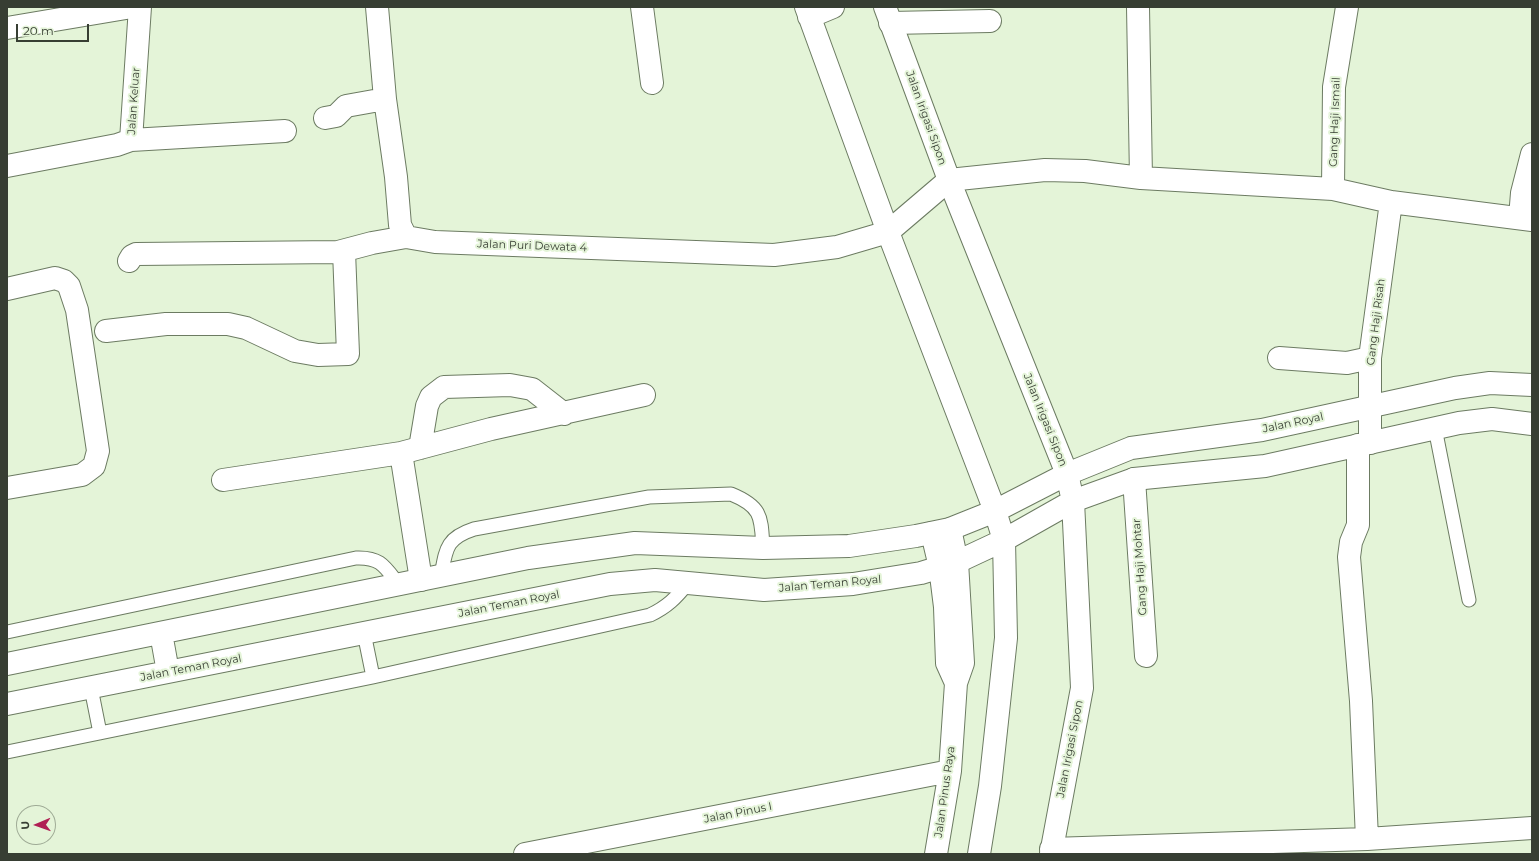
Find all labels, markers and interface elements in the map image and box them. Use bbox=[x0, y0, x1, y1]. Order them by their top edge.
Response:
scale bar bbox=[18, 16, 91, 42]
text: 20 m bbox=[23, 23, 54, 38]
street label: Jalan Keluar bbox=[125, 67, 143, 135]
street label: Jalan Irigasi Sipon bbox=[903, 69, 949, 167]
street label: Gang Haji Ismail bbox=[1327, 77, 1343, 167]
street label: Jalan Puri Dewata 4 bbox=[477, 237, 587, 255]
street label: Gang Haji Risah bbox=[1364, 278, 1388, 366]
street label: Jalan Irigasi Sipon bbox=[1020, 372, 1070, 468]
street label: Jalan Royal bbox=[1261, 410, 1325, 436]
street label: Gang Haji Mohtar bbox=[1130, 518, 1150, 616]
street label: Jalan Teman Royal bbox=[778, 573, 882, 595]
street label: Jalan Teman Royal bbox=[457, 588, 561, 620]
street label: Jalan Teman Royal bbox=[139, 652, 243, 684]
street label: Jalan Irigasi Sipon bbox=[1054, 699, 1086, 799]
street label: Jalan Pinus Raya bbox=[932, 745, 958, 839]
street label: Jalan Pinus I bbox=[703, 800, 773, 826]
north arrow bbox=[16, 805, 56, 845]
text: U bbox=[18, 821, 32, 830]

